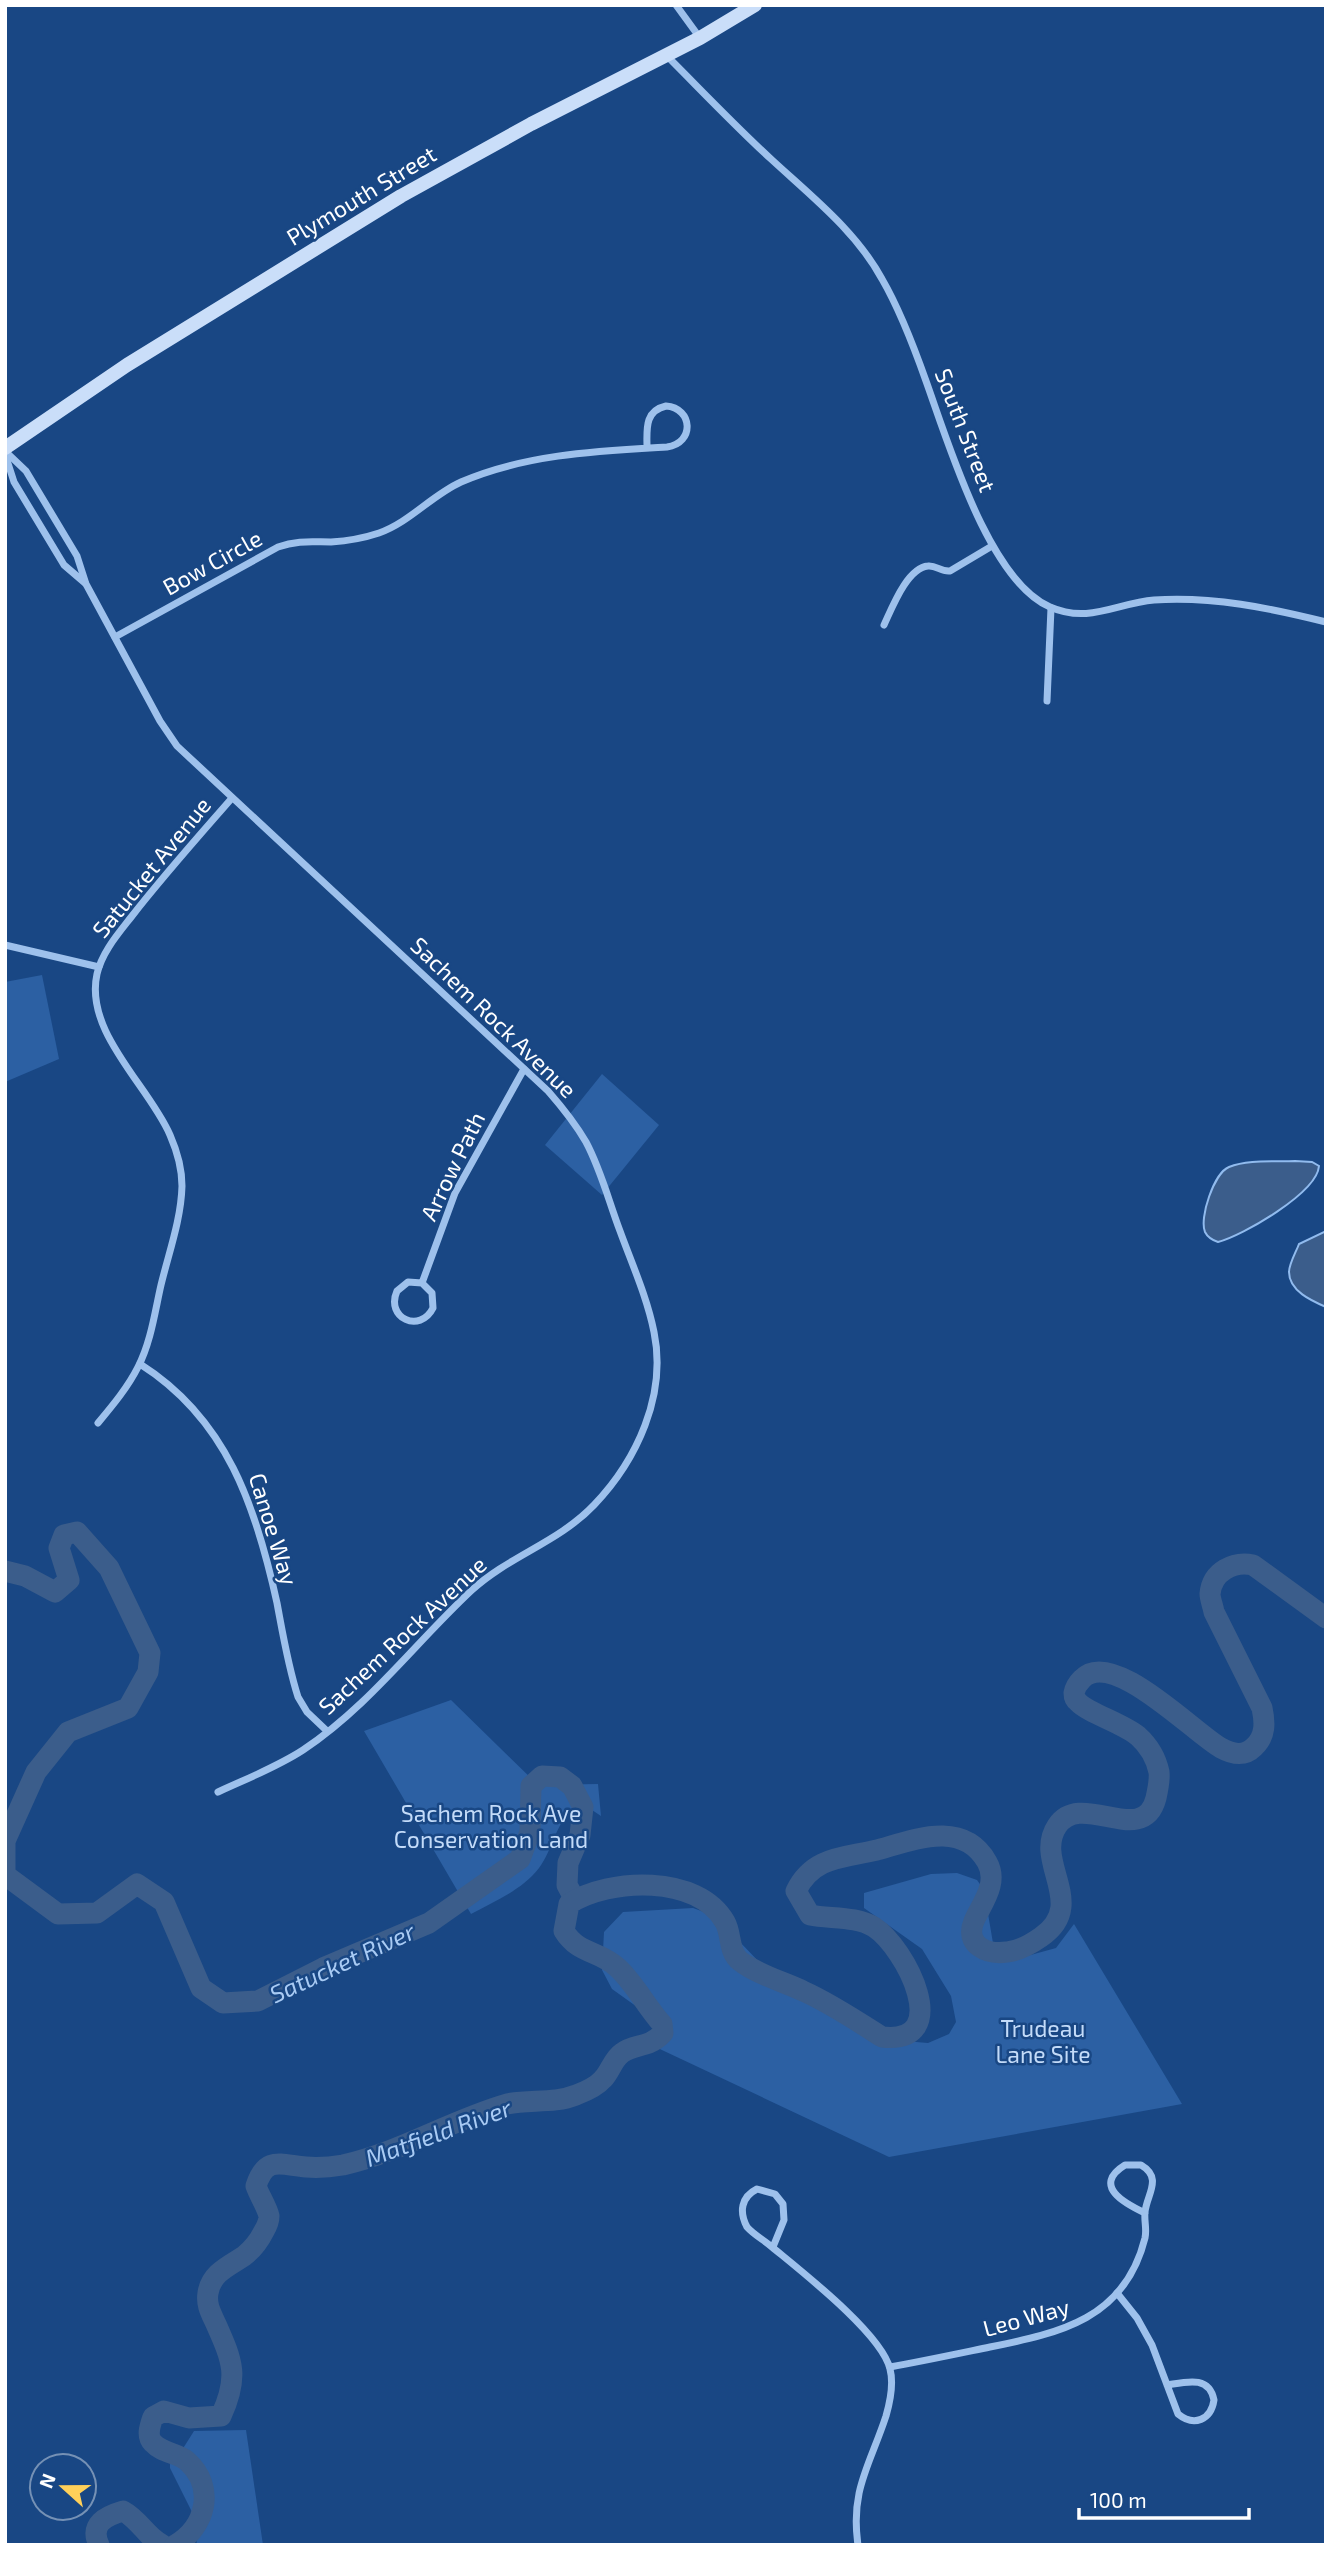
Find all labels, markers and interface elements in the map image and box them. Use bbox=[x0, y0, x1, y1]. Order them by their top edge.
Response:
street label: Plymouth Street bbox=[281, 139, 441, 251]
street label: South Street bbox=[930, 364, 1002, 496]
street label: Bow Circle bbox=[158, 523, 266, 601]
street label: Satucket Avenue bbox=[86, 791, 216, 943]
street label: Sachem Rock Avenue bbox=[405, 931, 583, 1103]
street label: Arrow Path bbox=[414, 1107, 490, 1225]
street label: Canoe Way bbox=[244, 1470, 304, 1588]
street label: Sachem Rock Avenue bbox=[312, 1550, 492, 1720]
park label: Sachem Rock Ave Conservation Land bbox=[394, 1799, 588, 1853]
water label: Satucket River bbox=[265, 1915, 420, 2008]
park label: Trudeau Lane Site bbox=[995, 2014, 1091, 2068]
water label: Matfield River bbox=[361, 2092, 515, 2172]
street label: Leo Way bbox=[980, 2292, 1072, 2342]
north arrow bbox=[28, 2452, 98, 2522]
text: N bbox=[33, 2470, 60, 2491]
scale bar bbox=[1079, 2476, 1249, 2520]
text: 100 m bbox=[1090, 2487, 1147, 2512]

